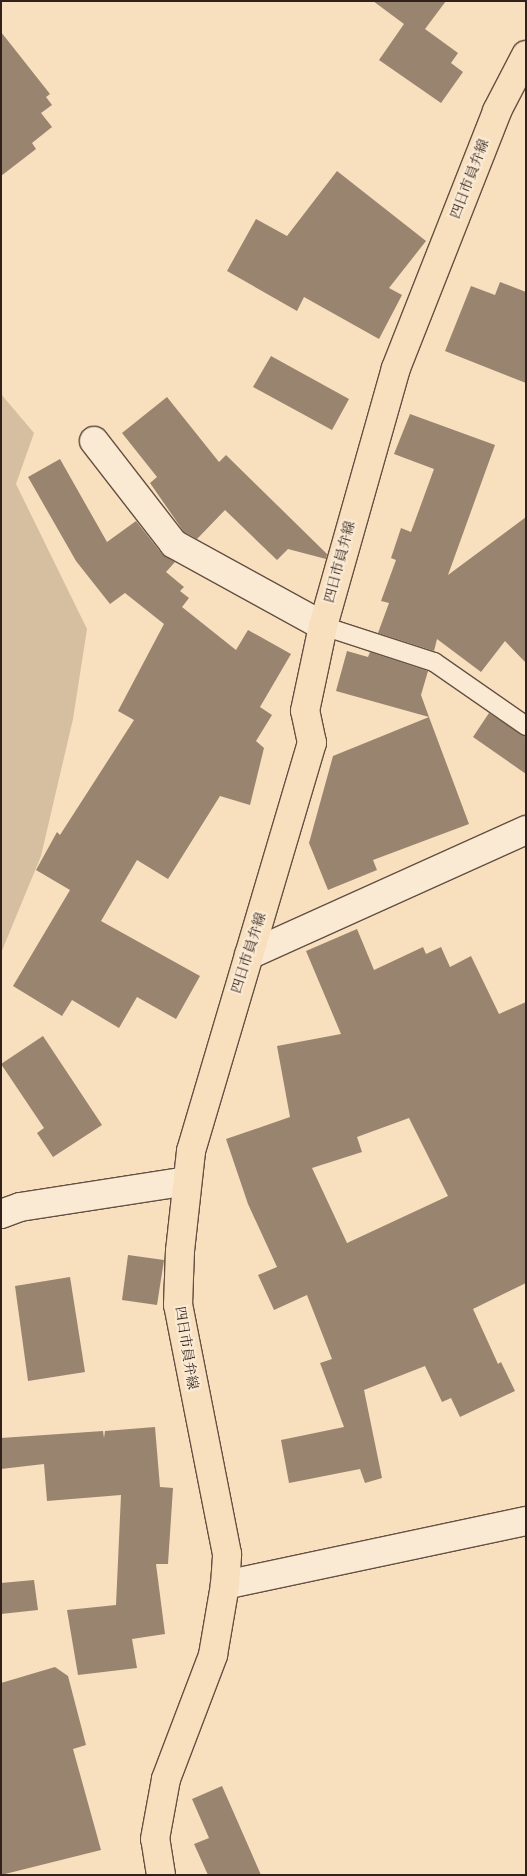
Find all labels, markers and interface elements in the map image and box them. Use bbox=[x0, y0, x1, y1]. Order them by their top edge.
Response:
street label: 四日市員弁線 bbox=[447, 137, 493, 221]
street label: 四日市員弁線 bbox=[321, 519, 359, 605]
street label: 四日市員弁線 bbox=[228, 910, 270, 996]
street label: 四日市員弁線 bbox=[171, 1305, 201, 1391]

